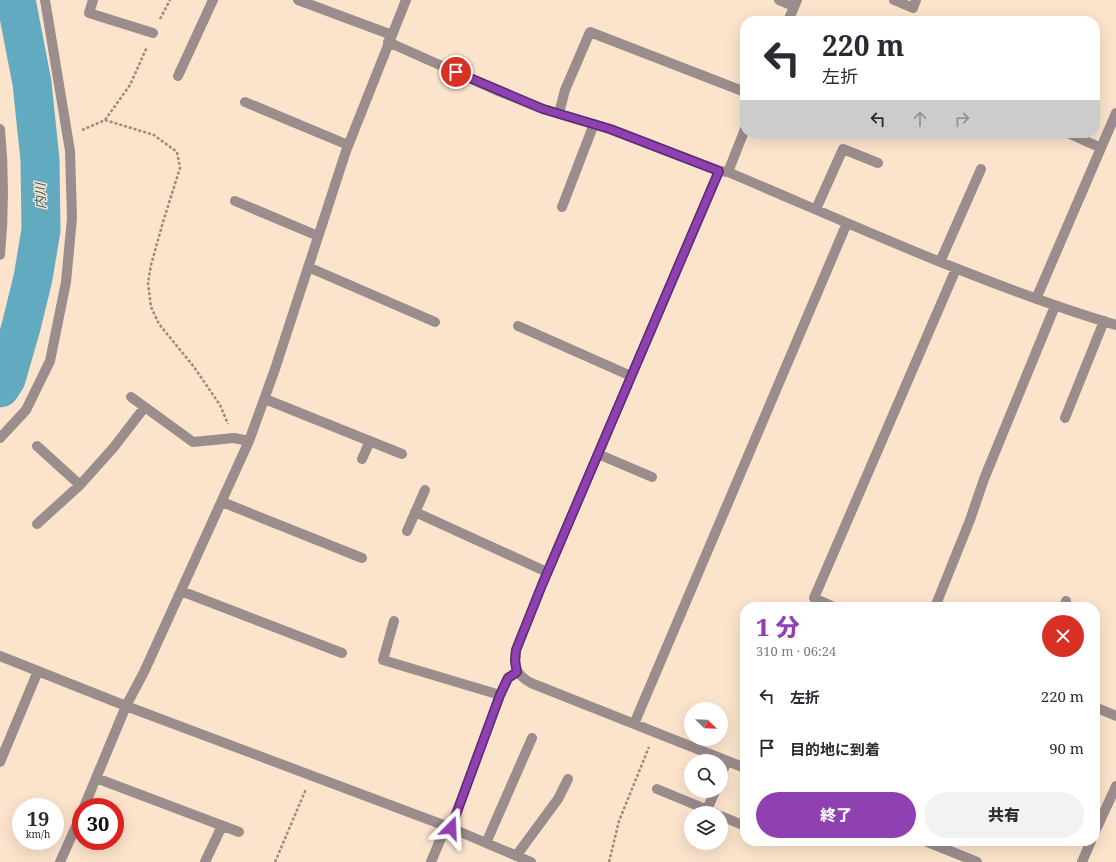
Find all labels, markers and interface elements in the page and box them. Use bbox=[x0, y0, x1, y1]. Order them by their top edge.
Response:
text: 220 m bbox=[822, 26, 904, 64]
icon: left bbox=[756, 32, 808, 84]
pin bbox=[439, 55, 473, 89]
icon: arrive bbox=[445, 61, 467, 83]
text: 左折 bbox=[822, 64, 858, 88]
icon: left bbox=[867, 108, 889, 130]
icon: ahead bbox=[909, 108, 931, 130]
icon: right bbox=[951, 108, 973, 130]
water label: 内川 bbox=[31, 181, 49, 209]
text: 1 分 bbox=[756, 610, 800, 643]
button: close bbox=[1042, 615, 1084, 657]
text: 310 m · 06:24 bbox=[756, 642, 836, 660]
icon: left bbox=[756, 685, 778, 707]
text: 220 m bbox=[1041, 686, 1084, 706]
text: 左折 bbox=[790, 687, 820, 707]
north arrow bbox=[684, 702, 728, 746]
map controls bbox=[684, 702, 728, 850]
icon: arrive bbox=[756, 737, 778, 759]
text: 90 m bbox=[1049, 738, 1084, 758]
text: 目的地に到着 bbox=[790, 739, 880, 759]
button: search bbox=[684, 754, 728, 798]
button: 終了 bbox=[756, 792, 916, 838]
button: 共有 bbox=[924, 792, 1084, 838]
speed limit sign: 30 bbox=[72, 798, 124, 850]
text: 19 bbox=[27, 805, 49, 832]
button: layers bbox=[684, 806, 728, 850]
position arrow bbox=[430, 807, 472, 849]
text: km/h bbox=[26, 827, 50, 841]

